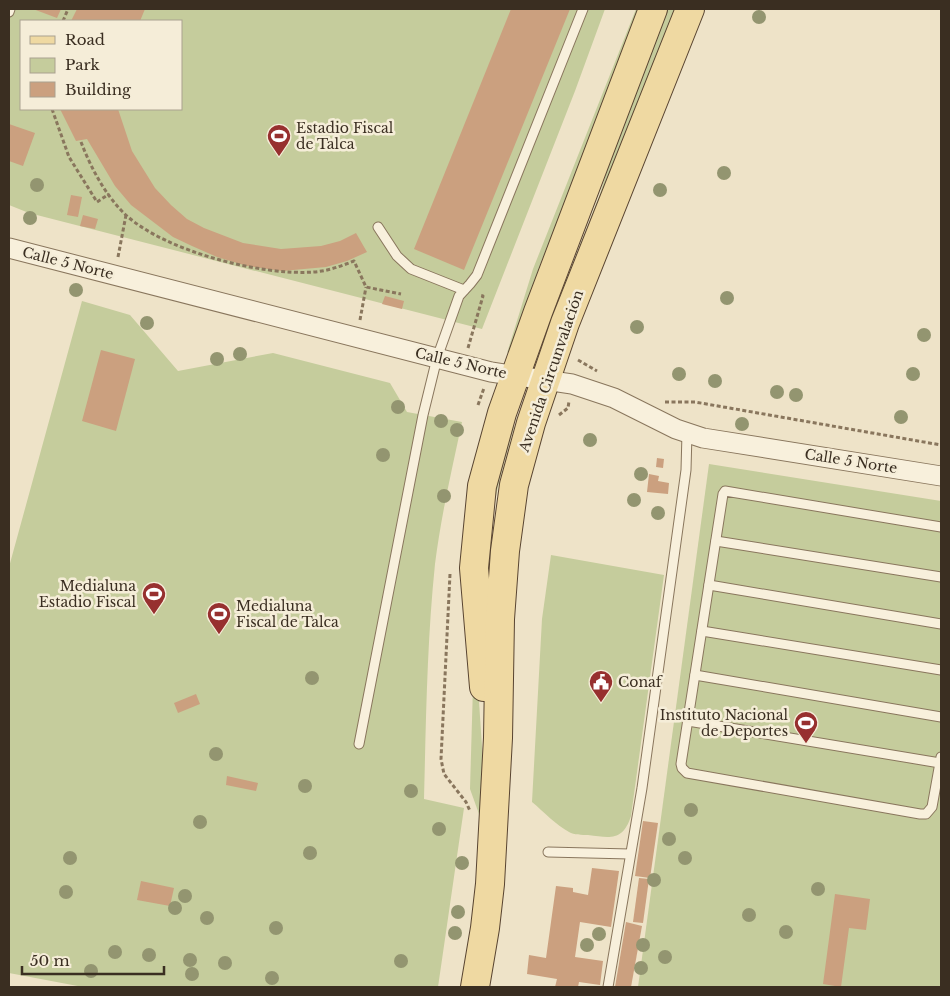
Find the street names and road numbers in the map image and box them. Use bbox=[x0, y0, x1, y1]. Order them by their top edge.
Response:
street label: Calle 5 Norte bbox=[20, 243, 116, 283]
street label: Avenida Circunvalación bbox=[514, 287, 587, 455]
street label: Calle 5 Norte bbox=[413, 344, 509, 382]
street label: Calle 5 Norte bbox=[803, 445, 899, 477]

